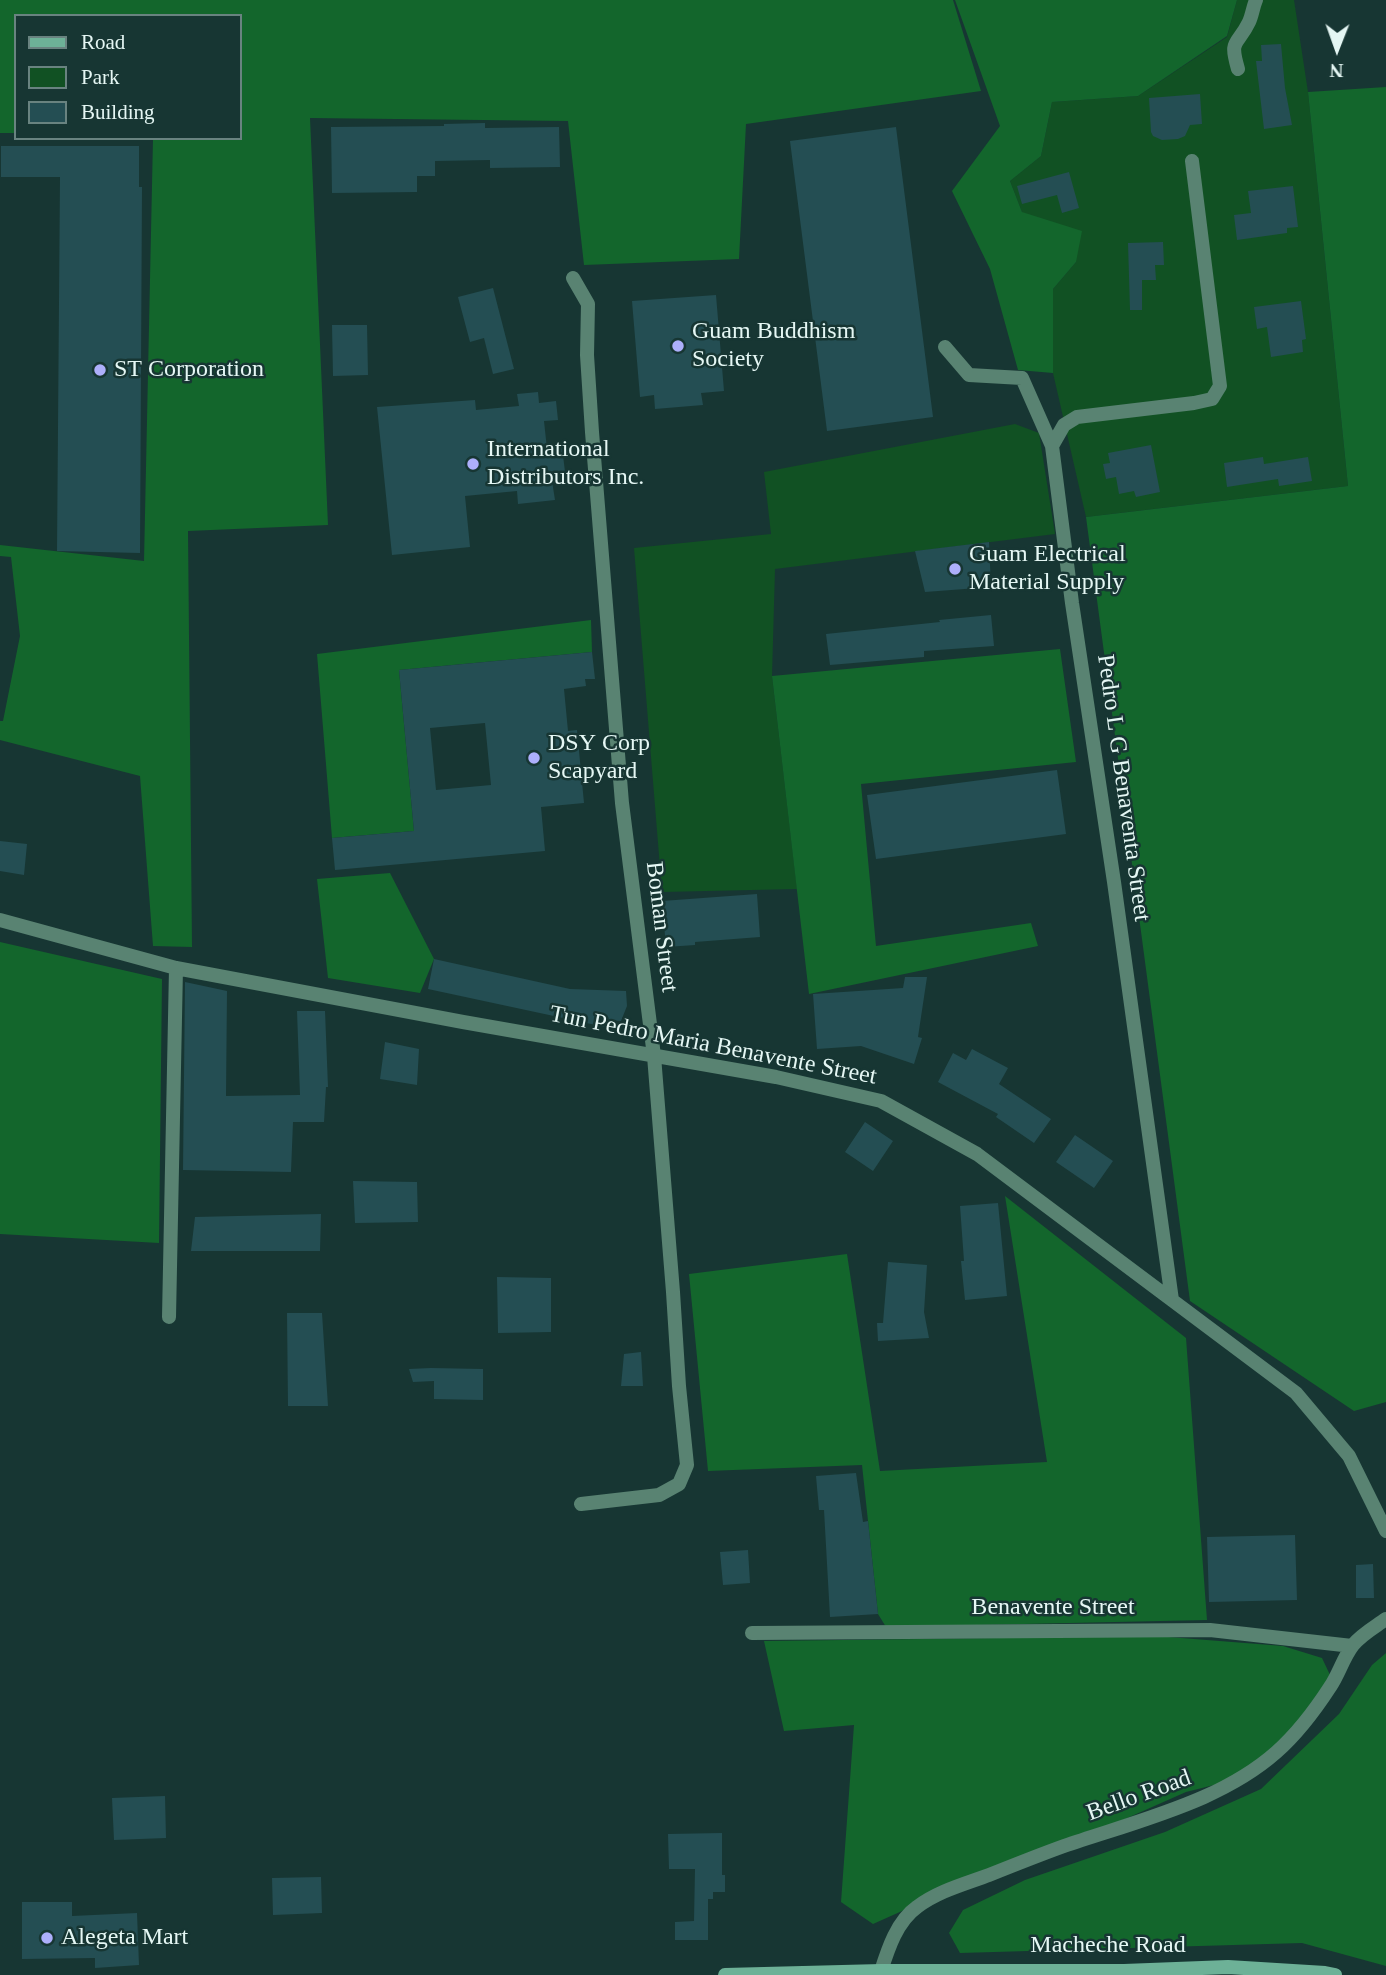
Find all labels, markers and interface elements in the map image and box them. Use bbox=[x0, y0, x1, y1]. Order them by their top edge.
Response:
legend bbox=[14, 14, 242, 140]
north arrow bbox=[1302, 14, 1372, 84]
text: Road bbox=[81, 30, 125, 54]
text: N bbox=[1330, 60, 1344, 81]
text: Park bbox=[81, 65, 120, 89]
text: Building bbox=[81, 100, 155, 124]
place label: Guam Buddhism Society bbox=[692, 318, 855, 374]
marker: Guam Buddhism Society bbox=[670, 338, 686, 354]
place label: ST Corporation bbox=[114, 356, 264, 384]
marker: ST Corporation bbox=[92, 362, 108, 378]
place label: International Distributors Inc. bbox=[487, 436, 644, 492]
marker: International Distributors Inc. bbox=[465, 456, 481, 472]
place label: Guam Electrical Material Supply bbox=[969, 541, 1126, 597]
marker: Guam Electrical Material Supply bbox=[947, 561, 963, 577]
street label: Pedro L G Benaventa Street bbox=[1090, 653, 1156, 923]
place label: DSY Corp Scapyard bbox=[548, 730, 650, 786]
marker: DSY Corp Scapyard bbox=[526, 750, 542, 766]
street label: Boman Street bbox=[639, 860, 683, 994]
street label: Tun Pedro Maria Benavente Street bbox=[547, 1000, 879, 1092]
street label: Benavente Street bbox=[971, 1594, 1135, 1622]
street label: Bello Road bbox=[1083, 1764, 1195, 1828]
place label: Alegeta Mart bbox=[61, 1924, 188, 1952]
marker: Alegeta Mart bbox=[39, 1930, 55, 1946]
street label: Macheche Road bbox=[1030, 1932, 1186, 1960]

